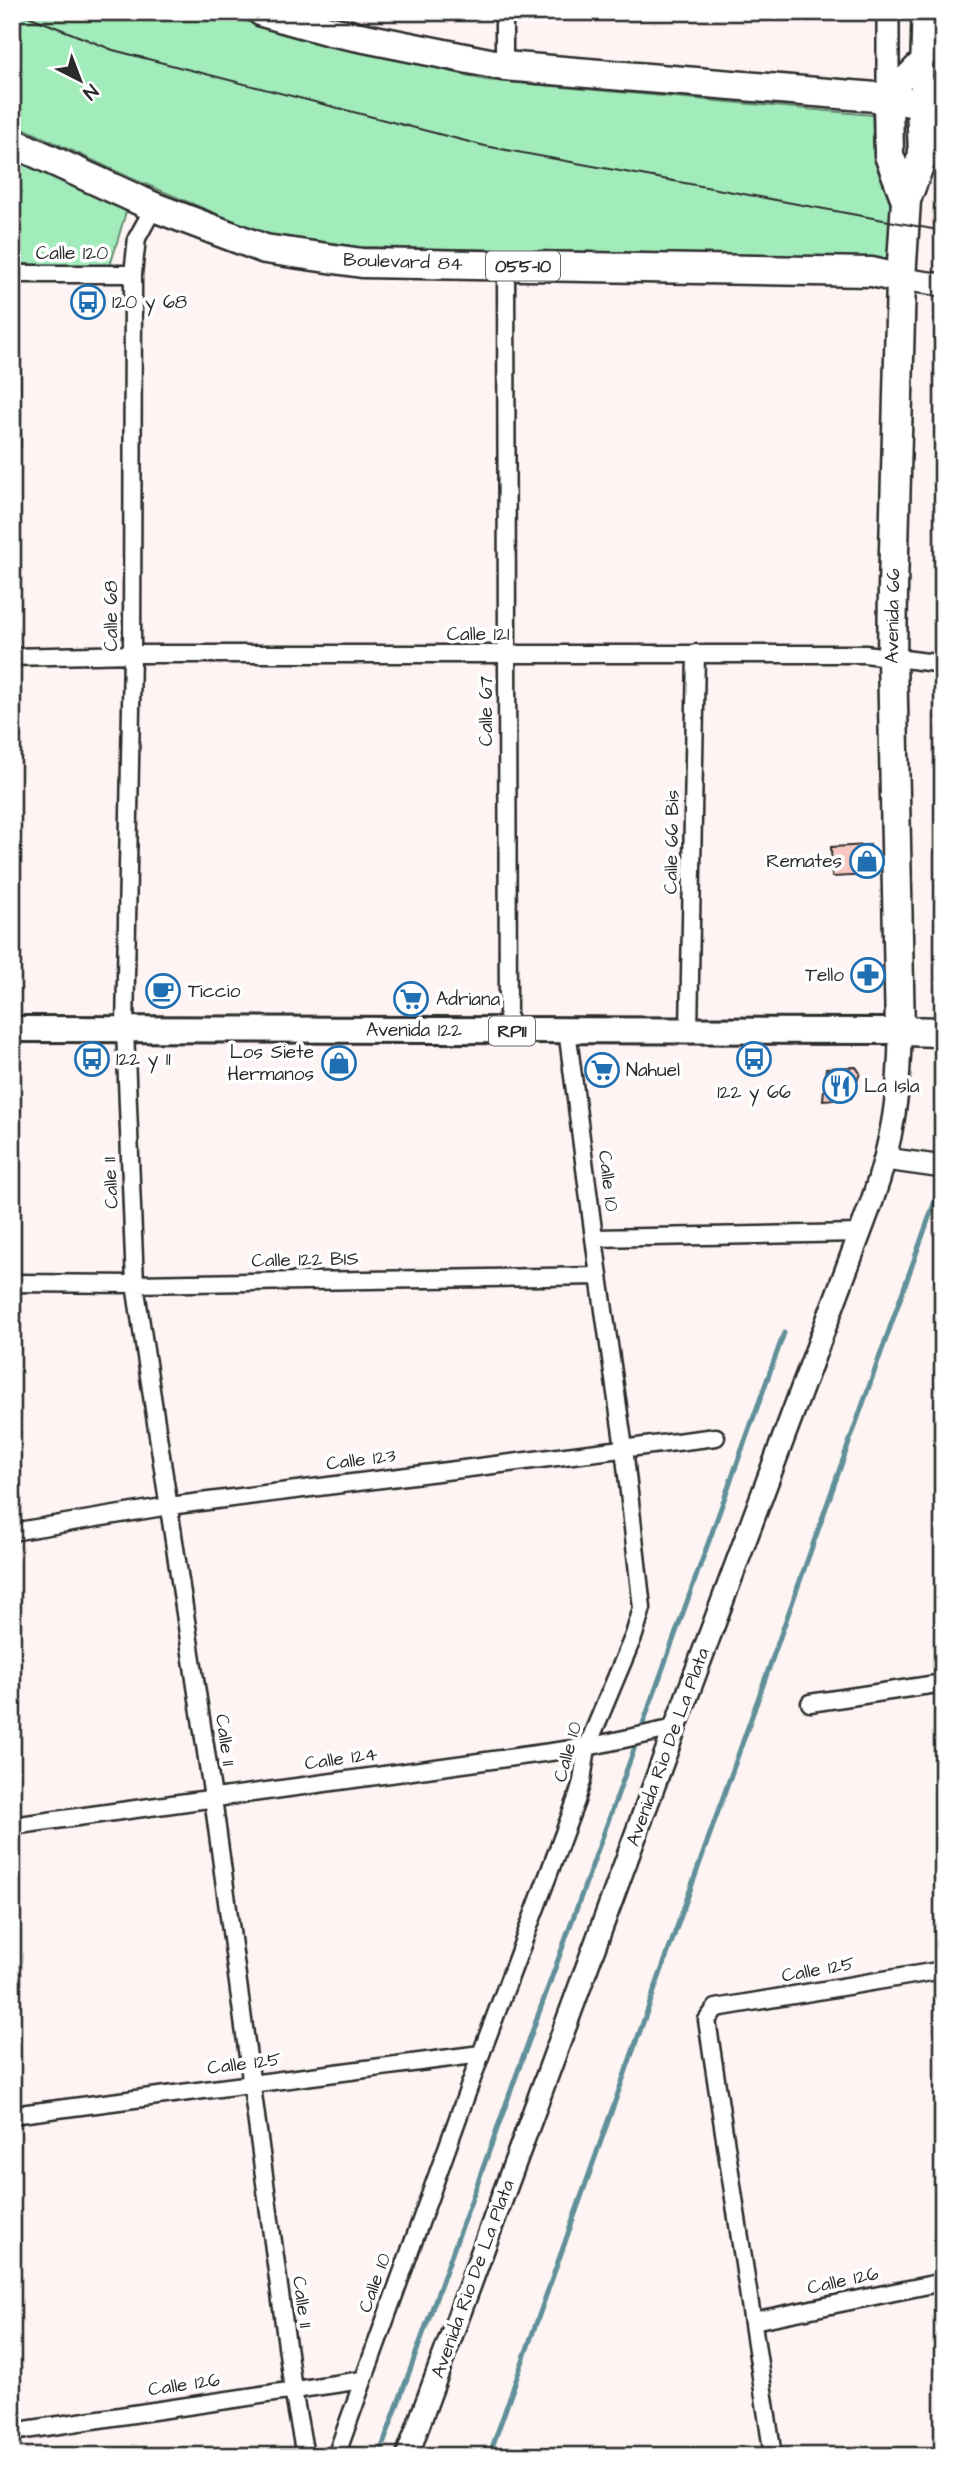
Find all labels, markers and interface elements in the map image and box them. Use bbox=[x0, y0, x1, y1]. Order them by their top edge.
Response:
north arrow bbox=[46, 46, 116, 116]
text: N bbox=[77, 77, 104, 106]
street label: Calle 120 bbox=[36, 240, 108, 267]
street label: Boulevard 84 bbox=[343, 246, 463, 278]
road number: 055-10 bbox=[486, 252, 560, 280]
bus stop icon: 120 y 68 bbox=[69, 283, 107, 321]
place label: 120 y 68 bbox=[112, 289, 187, 317]
street label: Avenida 66 bbox=[879, 568, 907, 664]
street label: Calle 68 bbox=[98, 580, 125, 652]
street label: Calle 121 bbox=[447, 621, 510, 648]
street label: Calle 67 bbox=[473, 675, 500, 746]
street label: Calle 66 Bis bbox=[658, 790, 686, 894]
shop icon: Remates bbox=[848, 842, 886, 880]
place label: Remates bbox=[766, 848, 842, 875]
pharmacy icon: Tello bbox=[849, 956, 887, 994]
place label: Tello bbox=[805, 962, 844, 989]
cafe icon: Ticcio bbox=[144, 972, 182, 1010]
place label: Ticcio bbox=[188, 978, 241, 1005]
supermarket icon: Adriana bbox=[392, 980, 430, 1018]
place label: Adriana bbox=[436, 986, 500, 1013]
road number: RP11 bbox=[489, 1016, 535, 1046]
street label: Avenida 122 bbox=[366, 1017, 462, 1044]
place label: Los Siete Hermanos bbox=[228, 1039, 314, 1088]
bus stop icon: 122 y 11 bbox=[73, 1040, 111, 1078]
bus stop icon: 122 y 66 bbox=[735, 1040, 773, 1078]
shop icon: Los Siete Hermanos bbox=[320, 1044, 358, 1082]
place label: 122 y 11 bbox=[116, 1046, 171, 1074]
supermarket icon: Nahuel bbox=[583, 1051, 621, 1089]
place label: Nahuel bbox=[626, 1057, 680, 1084]
restaurant icon: La Isla bbox=[821, 1067, 859, 1105]
place label: La Isla bbox=[864, 1073, 920, 1100]
place label: 122 y 66 bbox=[717, 1079, 791, 1107]
street label: Calle 10 bbox=[591, 1149, 625, 1213]
street label: Calle 11 bbox=[96, 1156, 126, 1210]
street label: Calle 122 BIS bbox=[251, 1246, 359, 1274]
street label: Calle 123 bbox=[325, 1442, 398, 1478]
street label: Avenida Rìo De La Plata bbox=[620, 1644, 717, 1850]
street label: Calle 11 bbox=[208, 1712, 242, 1768]
street label: Calle 10 bbox=[547, 1719, 589, 1785]
street label: Calle 124 bbox=[303, 1741, 379, 1777]
street label: Calle 125 bbox=[779, 1950, 857, 1990]
street label: Calle 125 bbox=[206, 2046, 283, 2082]
street label: Avenida Rìo De La Plata bbox=[425, 2176, 522, 2382]
street label: Calle 10 bbox=[352, 2250, 398, 2316]
street label: Calle 126 bbox=[805, 2260, 881, 2302]
street label: Calle 11 bbox=[285, 2274, 319, 2330]
street label: Calle 126 bbox=[146, 2367, 222, 2403]

